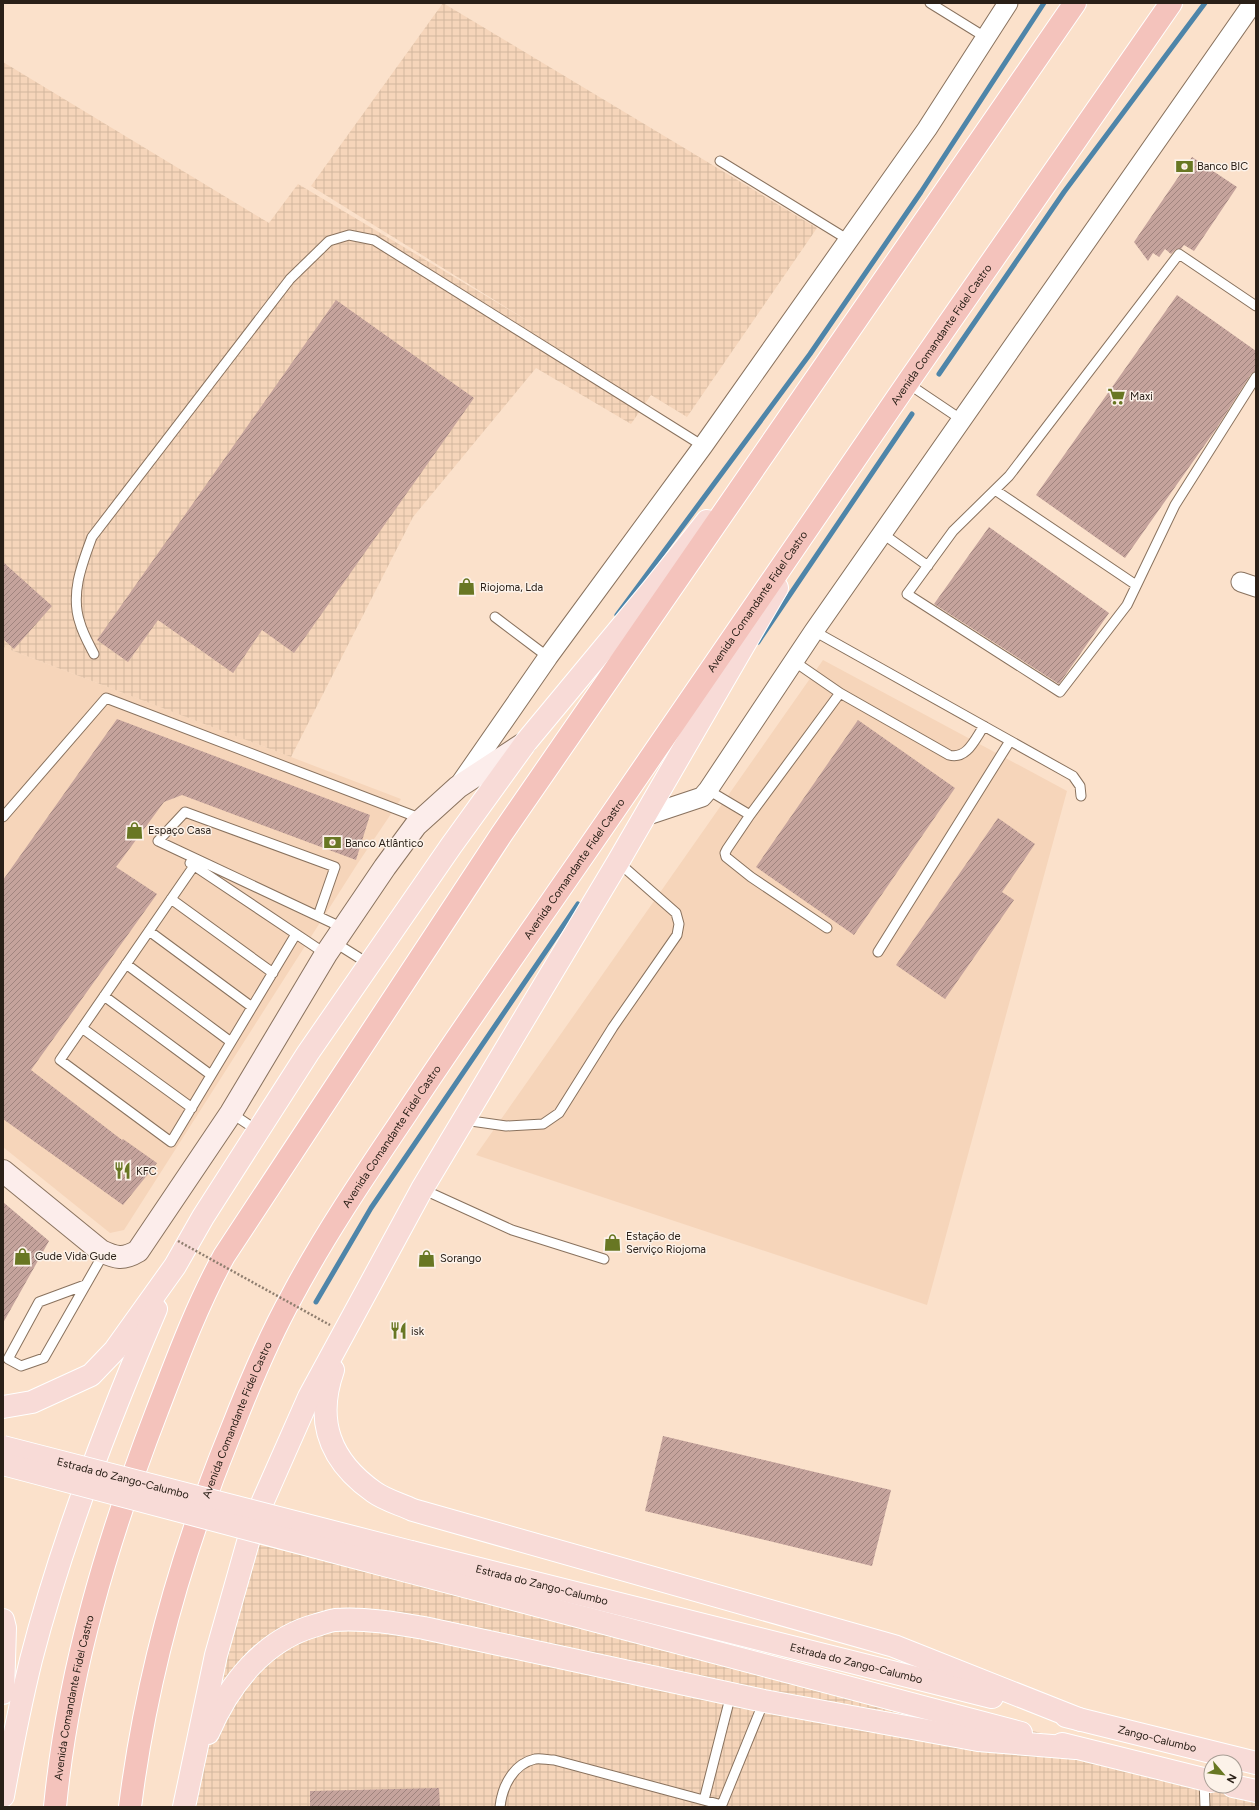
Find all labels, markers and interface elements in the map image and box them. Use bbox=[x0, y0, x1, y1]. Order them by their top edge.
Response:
bank icon: Banco BIC bbox=[1174, 156, 1194, 176]
place label: Banco BIC bbox=[1197, 160, 1248, 173]
street label: Avenida Comandante Fidel Castro bbox=[888, 262, 995, 408]
supermarket icon: Maxi bbox=[1107, 386, 1127, 406]
place label: Maxi bbox=[1130, 390, 1153, 403]
street label: Avenida Comandante Fidel Castro bbox=[705, 529, 810, 675]
shop icon: Riojoma, Lda bbox=[457, 577, 477, 597]
place label: Riojoma, Lda bbox=[480, 581, 543, 594]
street label: Avenida Comandante Fidel Castro bbox=[521, 796, 628, 942]
shop icon: Espaço Casa bbox=[125, 820, 145, 840]
place label: Espaço Casa bbox=[148, 824, 211, 837]
bank icon: Banco Atlântico bbox=[322, 833, 342, 853]
place label: Banco Atlântico bbox=[345, 837, 423, 850]
street label: Avenida Comandante Fidel Castro bbox=[340, 1063, 444, 1210]
restaurant icon: KFC bbox=[113, 1161, 133, 1181]
place label: KFC bbox=[136, 1165, 157, 1178]
place label: Estação de Serviço Riojoma bbox=[626, 1230, 706, 1256]
shop icon: Estação de Serviço Riojoma bbox=[603, 1232, 623, 1252]
shop icon: Gude Vida Gude bbox=[12, 1246, 32, 1266]
shop icon: Sorango bbox=[417, 1248, 437, 1268]
place label: Gude Vida Gude bbox=[35, 1250, 117, 1263]
place label: Sorango bbox=[440, 1252, 481, 1265]
restaurant icon: isk bbox=[388, 1321, 408, 1341]
place label: isk bbox=[411, 1325, 425, 1338]
street label: Avenida Comandante Fidel Castro bbox=[200, 1339, 275, 1500]
street label: Estrada do Zango-Calumbo bbox=[55, 1455, 191, 1502]
street label: Estrada do Zango-Calumbo bbox=[474, 1562, 609, 1608]
street label: Avenida Comandante Fidel Castro bbox=[52, 1614, 97, 1781]
street label: Estrada do Zango-Calumbo bbox=[789, 1641, 924, 1686]
street label: Zango-Calumbo bbox=[1116, 1723, 1198, 1755]
north arrow bbox=[1203, 1754, 1243, 1794]
text: N bbox=[1224, 1772, 1239, 1785]

